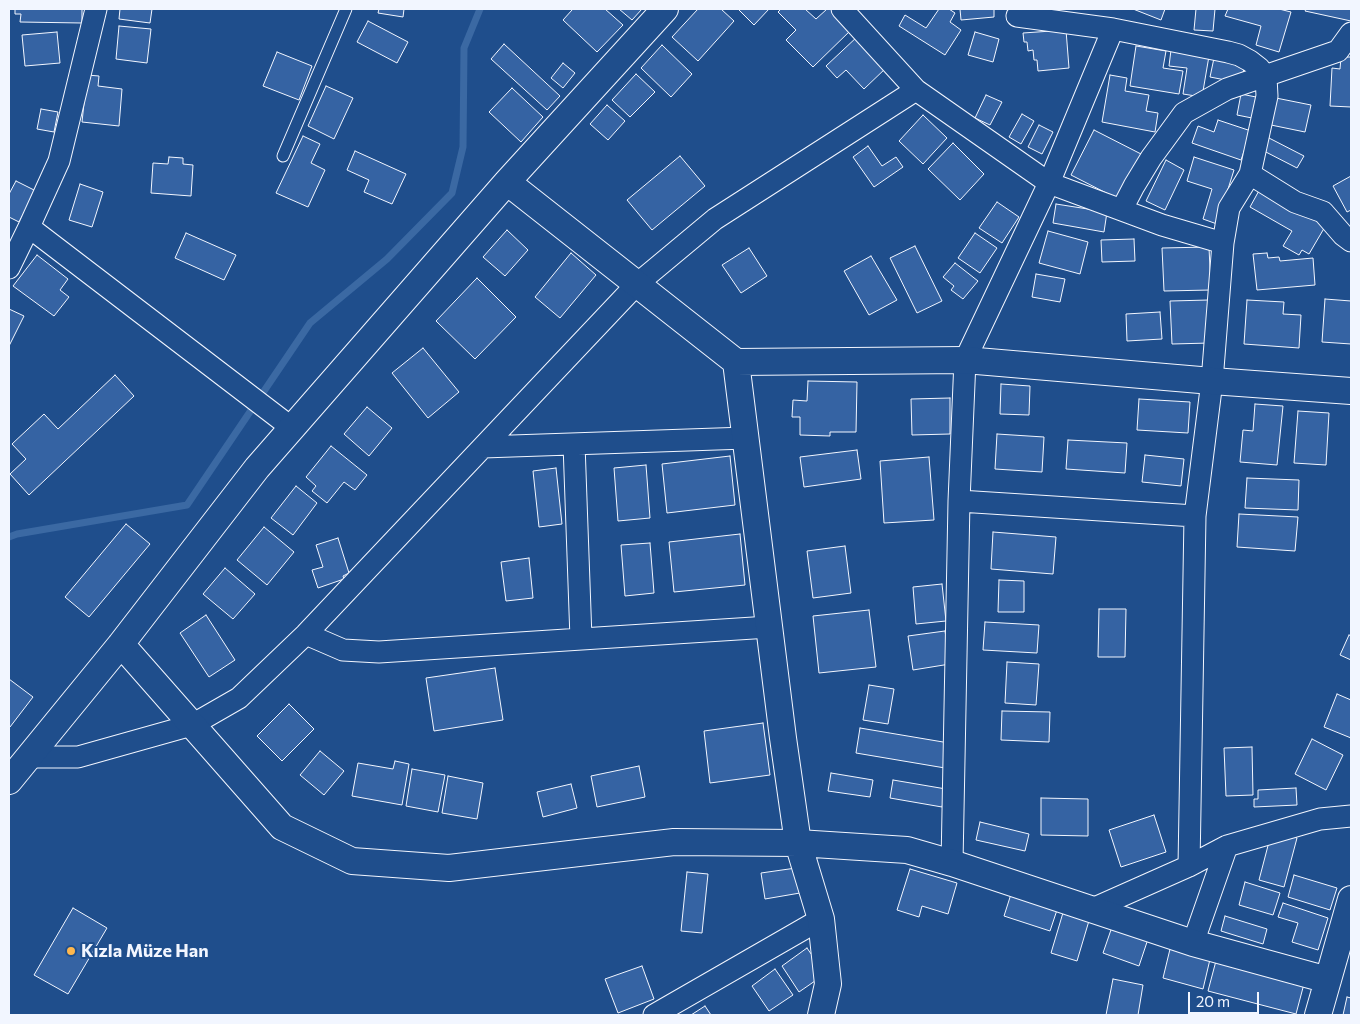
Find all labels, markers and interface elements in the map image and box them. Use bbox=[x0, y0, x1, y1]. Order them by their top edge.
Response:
place label: Kızla Müze Han bbox=[81, 940, 209, 962]
marker: Kızla Müze Han bbox=[65, 945, 77, 957]
scale bar bbox=[1190, 982, 1261, 1014]
text: 20 m bbox=[1196, 992, 1230, 1010]

